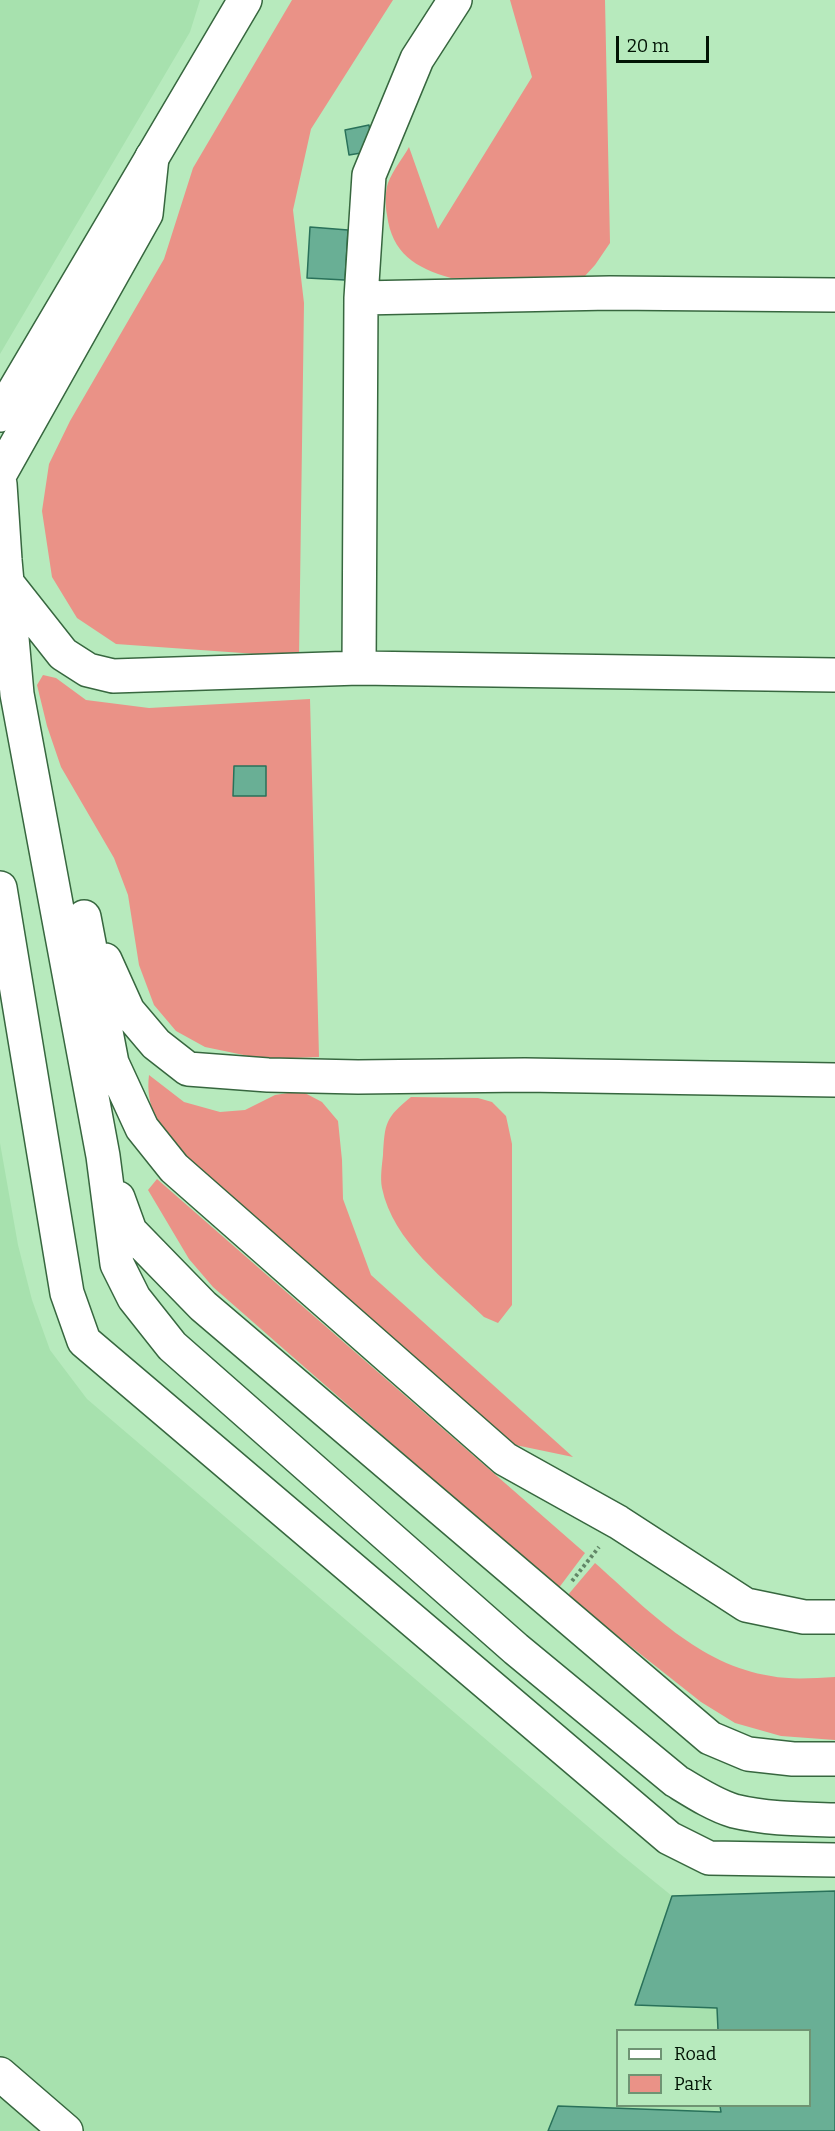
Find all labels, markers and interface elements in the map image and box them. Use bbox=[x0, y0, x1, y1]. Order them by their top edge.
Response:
scale bar bbox=[619, 24, 712, 62]
text: 20 m bbox=[627, 35, 669, 57]
legend bbox=[616, 2029, 811, 2107]
text: Road bbox=[674, 2043, 716, 2065]
text: Park bbox=[674, 2073, 712, 2095]

